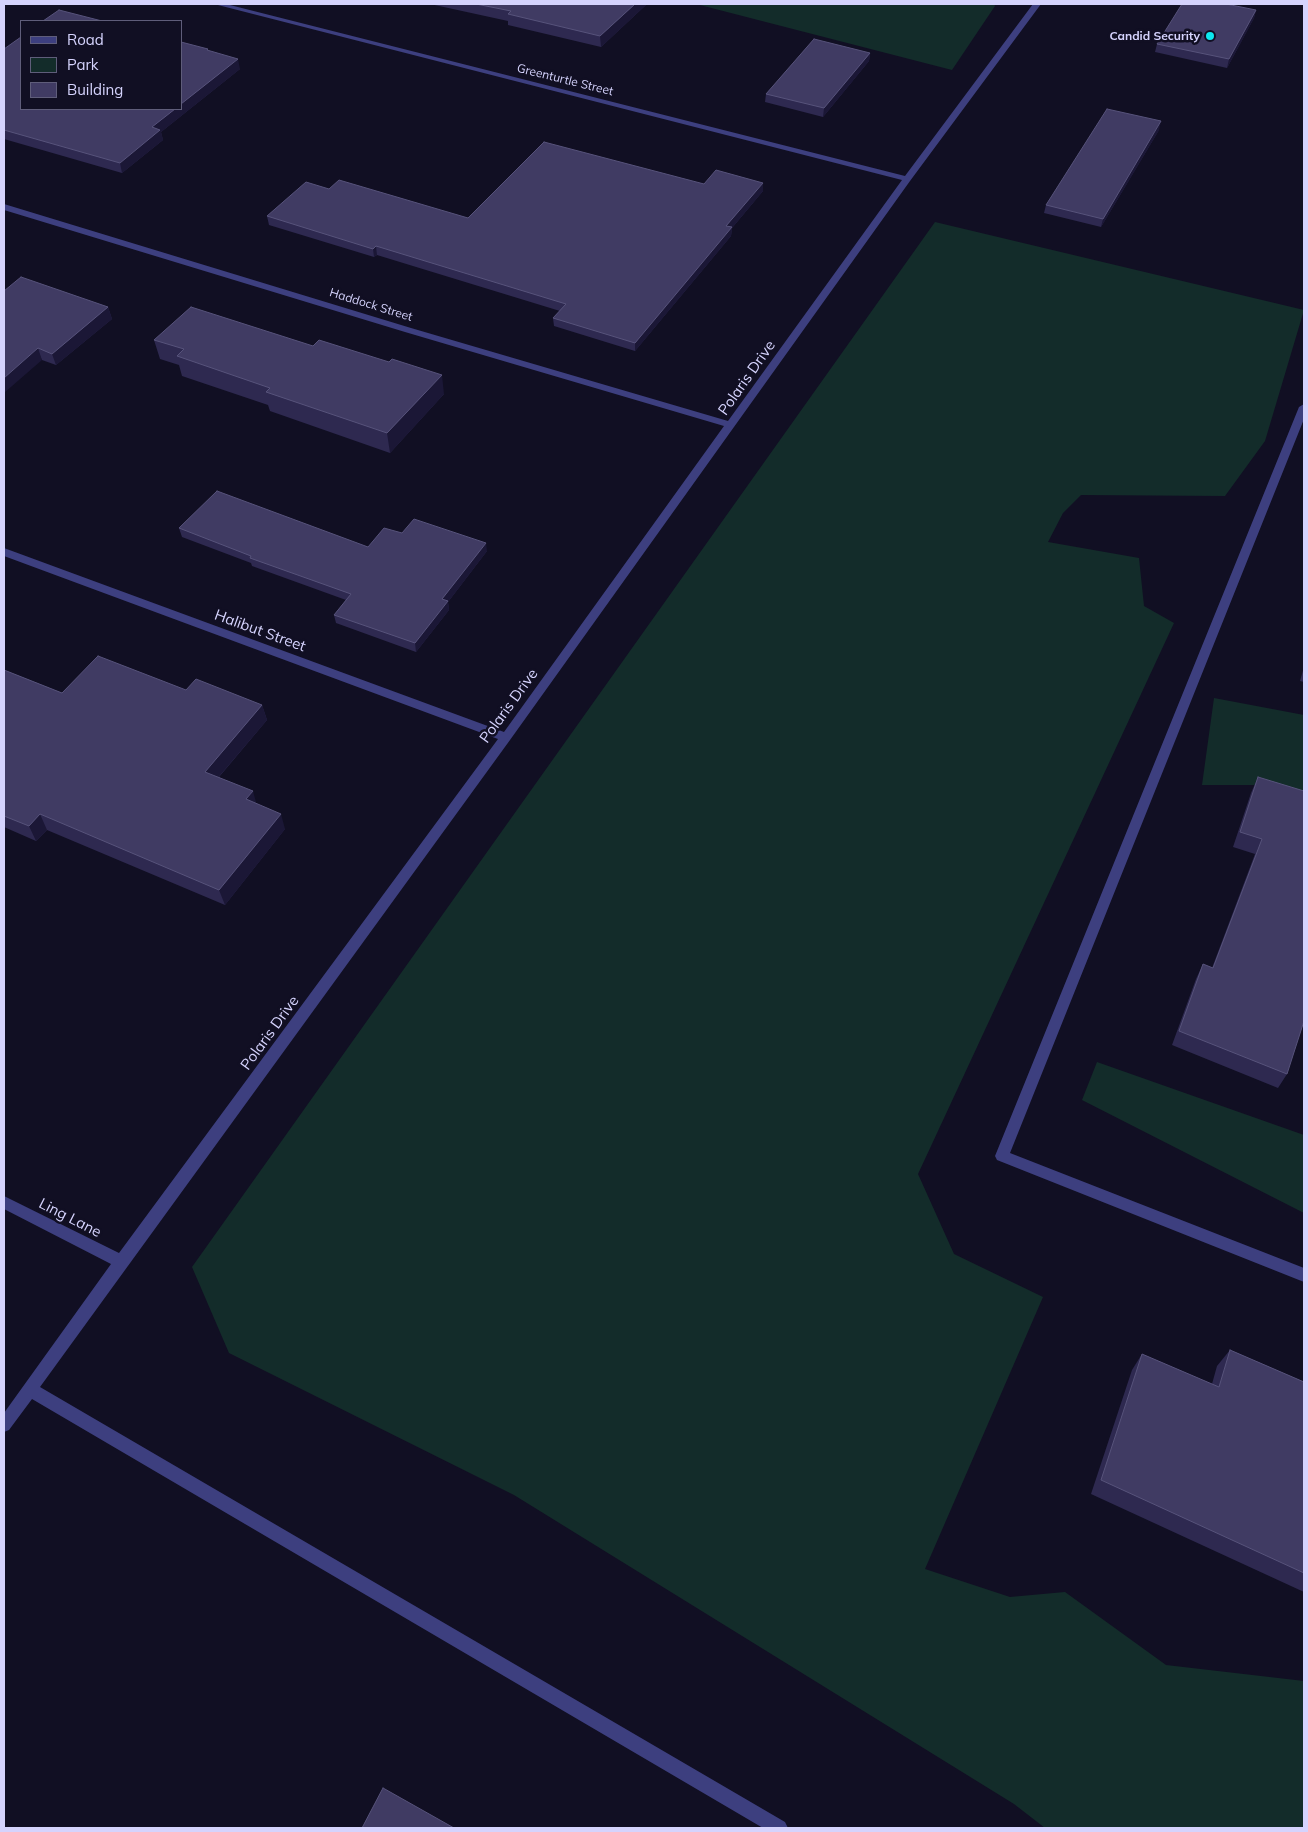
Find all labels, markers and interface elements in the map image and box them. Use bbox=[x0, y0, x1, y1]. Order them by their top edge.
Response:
legend bbox=[20, 20, 182, 110]
place label: Candid Security bbox=[1109, 29, 1200, 43]
text: Road bbox=[67, 30, 104, 49]
marker: Candid Security bbox=[1204, 30, 1216, 42]
text: Park bbox=[67, 55, 99, 74]
street label: Greenturtle Street bbox=[515, 61, 615, 99]
text: Building bbox=[67, 80, 123, 99]
street label: Haddock Street bbox=[328, 286, 414, 324]
street label: Polaris Drive bbox=[715, 337, 779, 419]
street label: Halibut Street bbox=[212, 606, 308, 656]
street label: Polaris Drive bbox=[476, 665, 542, 747]
street label: Polaris Drive bbox=[237, 992, 303, 1074]
street label: Ling Lane bbox=[36, 1195, 104, 1241]

